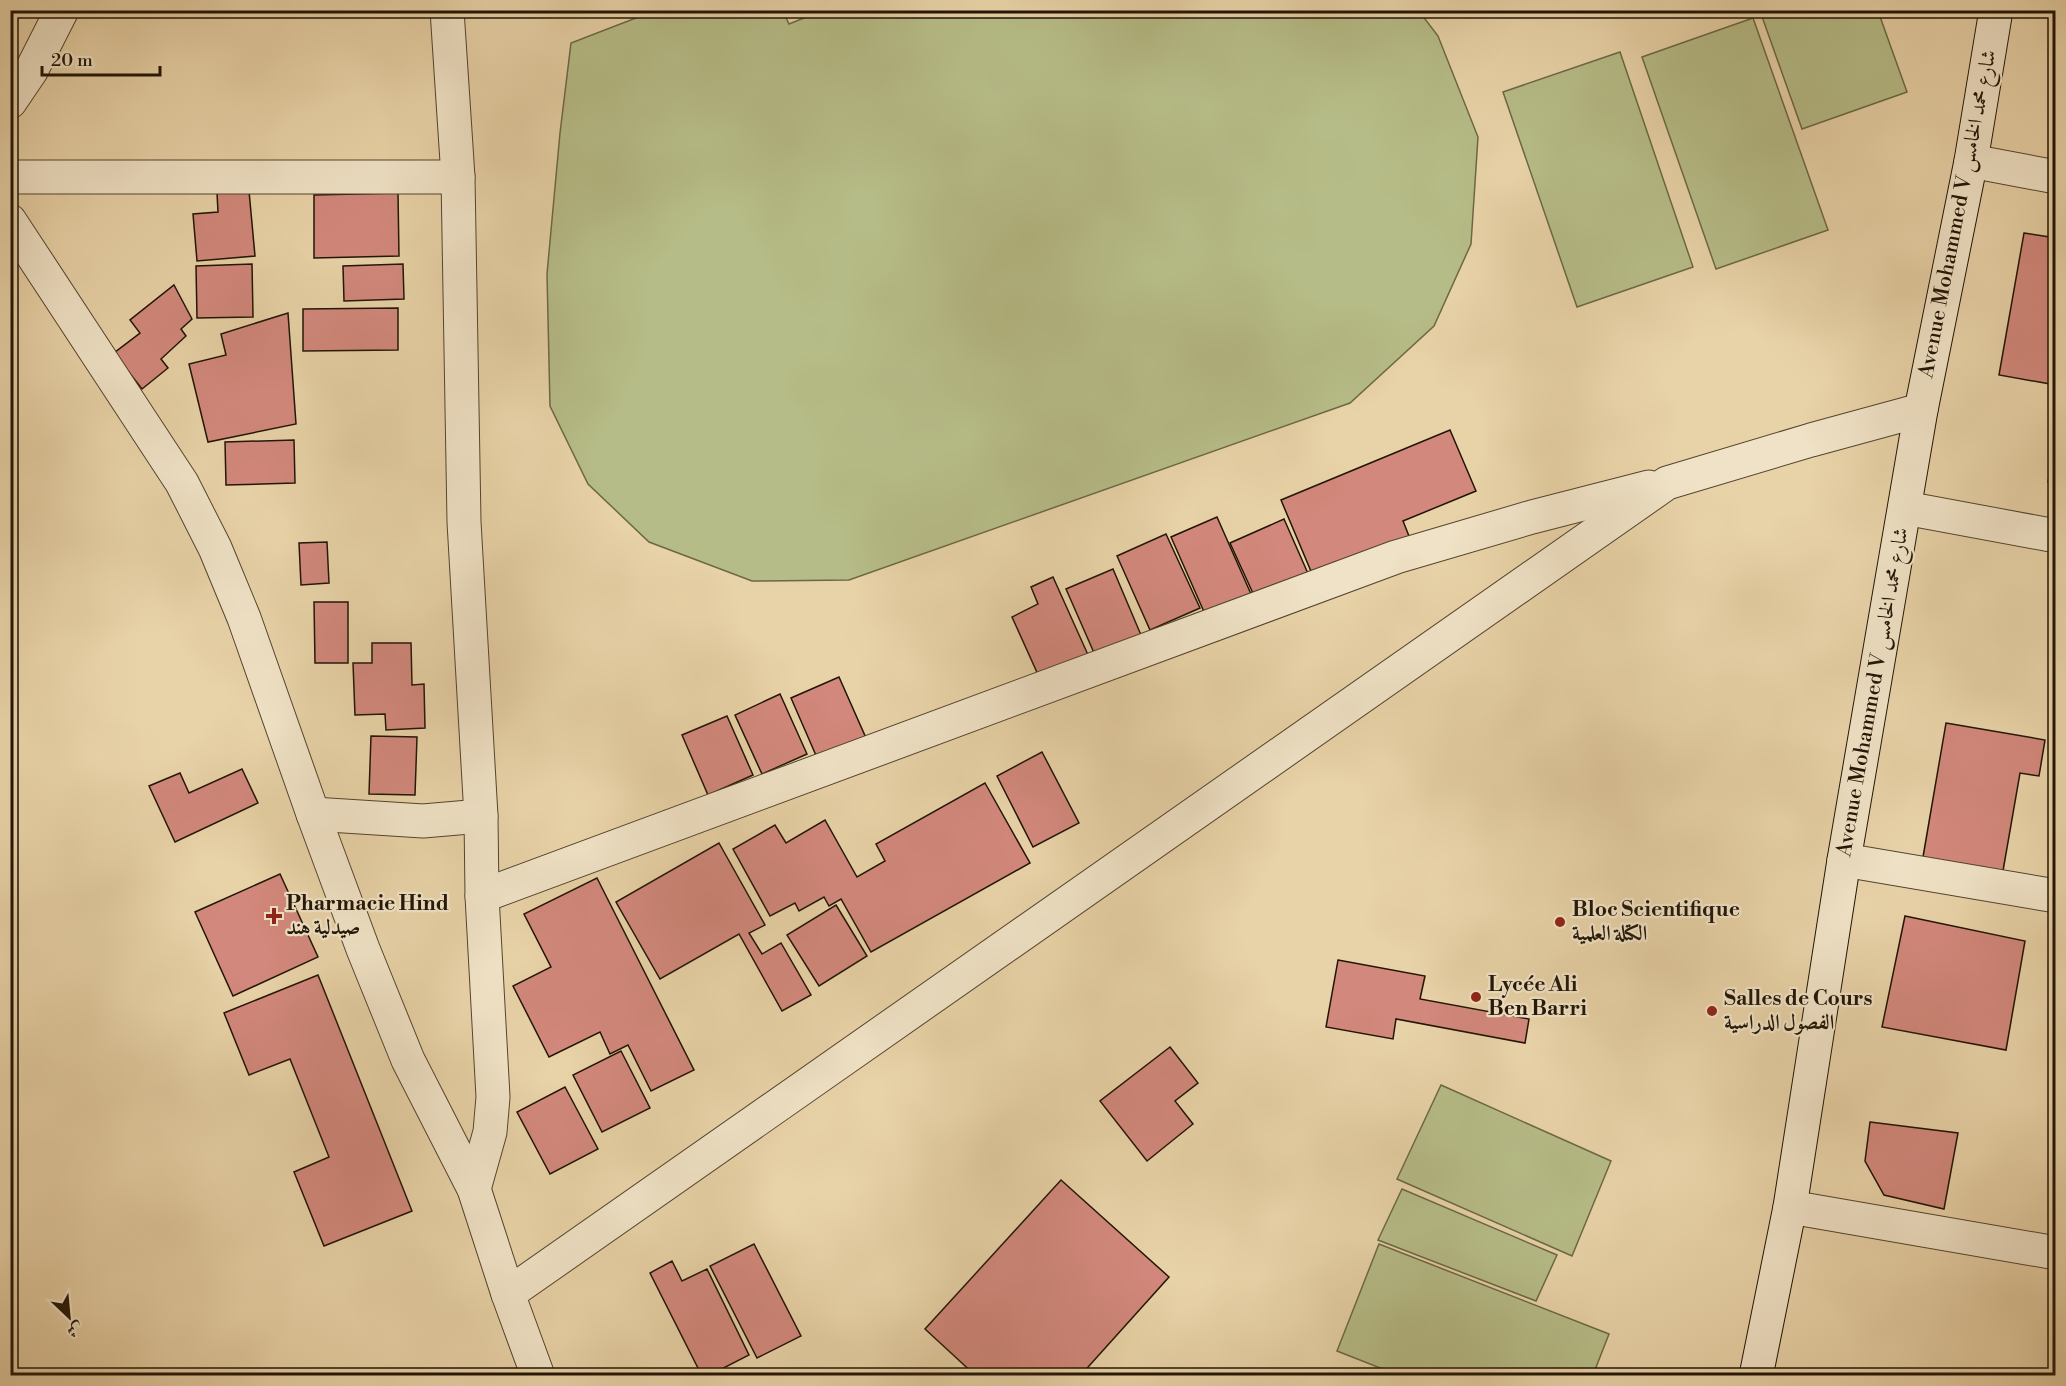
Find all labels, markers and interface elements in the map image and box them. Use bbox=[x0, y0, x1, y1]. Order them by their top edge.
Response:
scale bar bbox=[42, 39, 160, 77]
street label: Avenue Mohammed V شارع محمد الخامس bbox=[1913, 48, 2007, 382]
text: 20 m bbox=[51, 49, 93, 72]
street label: Avenue Mohammed V شارع محمد الخامس bbox=[1831, 525, 1919, 860]
place label: Pharmacie Hind صيدلية هند bbox=[286, 891, 449, 941]
place label: Bloc Scientifique الكتلة العلمية bbox=[1572, 897, 1740, 947]
marker: Pharmacie Hind صيدلية هند bbox=[267, 909, 281, 923]
marker: Bloc Scientifique الكتلة العلمية bbox=[1553, 915, 1567, 929]
place label: Lycée Ali Ben Barri bbox=[1488, 972, 1587, 1022]
place label: Salles de Cours الفصول الدراسية bbox=[1724, 986, 1872, 1036]
marker: Lycée Ali Ben Barri bbox=[1469, 990, 1483, 1004]
marker: Salles de Cours الفصول الدراسية bbox=[1705, 1004, 1719, 1018]
north arrow bbox=[39, 1287, 99, 1347]
text: ش bbox=[64, 1317, 87, 1342]

